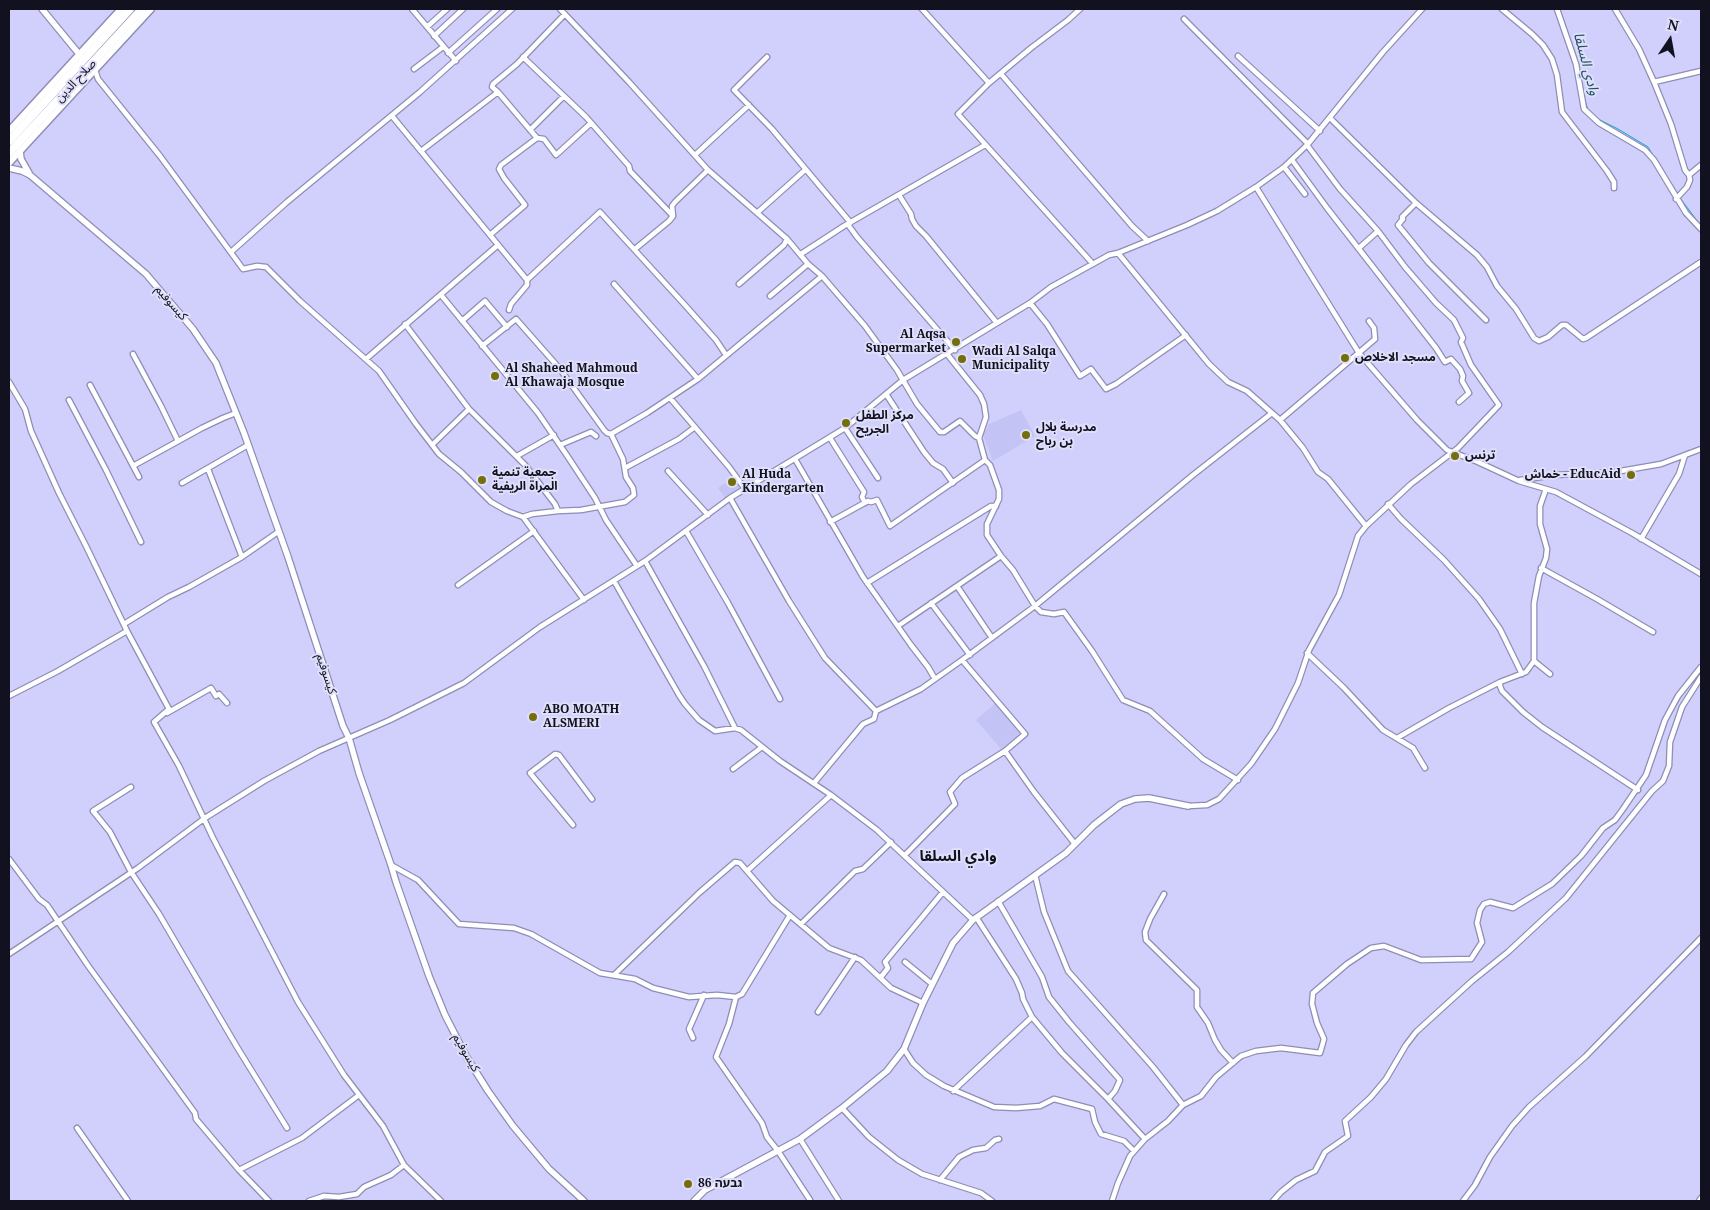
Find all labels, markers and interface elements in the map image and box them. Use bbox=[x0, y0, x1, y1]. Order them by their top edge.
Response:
text: N bbox=[1666, 14, 1681, 35]
north arrow bbox=[1645, 15, 1695, 65]
water label: وادي السلقا bbox=[1570, 31, 1602, 97]
street label: صلاح الدين bbox=[52, 57, 100, 105]
street label: كيسوفيم bbox=[152, 282, 190, 324]
place label: Al Aqsa Supermarket bbox=[866, 328, 946, 356]
marker: Al Aqsa Supermarket bbox=[950, 336, 962, 348]
place label: Wadi Al Salqa Municipality bbox=[972, 345, 1056, 373]
place label: مسجد الاخلاص bbox=[1355, 351, 1436, 365]
marker: مسجد الاخلاص bbox=[1339, 352, 1351, 364]
marker: Wadi Al Salqa Municipality bbox=[956, 353, 968, 365]
place label: Al Shaheed Mahmoud Al Khawaja Mosque bbox=[505, 362, 638, 390]
marker: Al Shaheed Mahmoud Al Khawaja Mosque bbox=[489, 370, 501, 382]
place label: مركز الطفل الجريح bbox=[856, 409, 914, 437]
marker: مركز الطفل الجريح bbox=[840, 417, 852, 429]
place label: مدرسة بلال بن رباح bbox=[1036, 421, 1096, 449]
marker: مدرسة بلال بن رباح bbox=[1020, 429, 1032, 441]
place label: ترنس bbox=[1465, 449, 1495, 463]
marker: ترنس bbox=[1449, 450, 1461, 462]
place label: جمعية تنمية المراة الريفية bbox=[492, 466, 558, 494]
place label: Al Huda Kindergarten bbox=[742, 468, 824, 496]
place label: خماش - EducAid bbox=[1525, 468, 1621, 482]
marker: خماش - EducAid bbox=[1625, 469, 1637, 481]
marker: جمعية تنمية المراة الريفية bbox=[476, 474, 488, 486]
marker: Al Huda Kindergarten bbox=[726, 476, 738, 488]
street label: كيسوفيم bbox=[313, 652, 339, 696]
place label: ABO MOATH ALSMERI bbox=[543, 703, 619, 731]
marker: ABO MOATH ALSMERI bbox=[527, 711, 539, 723]
district label: وادي السلقا bbox=[919, 848, 997, 866]
street label: كيسوفيم bbox=[449, 1031, 483, 1075]
place label: גבעה 86 bbox=[698, 1177, 742, 1191]
marker: גבעה 86 bbox=[682, 1178, 694, 1190]

